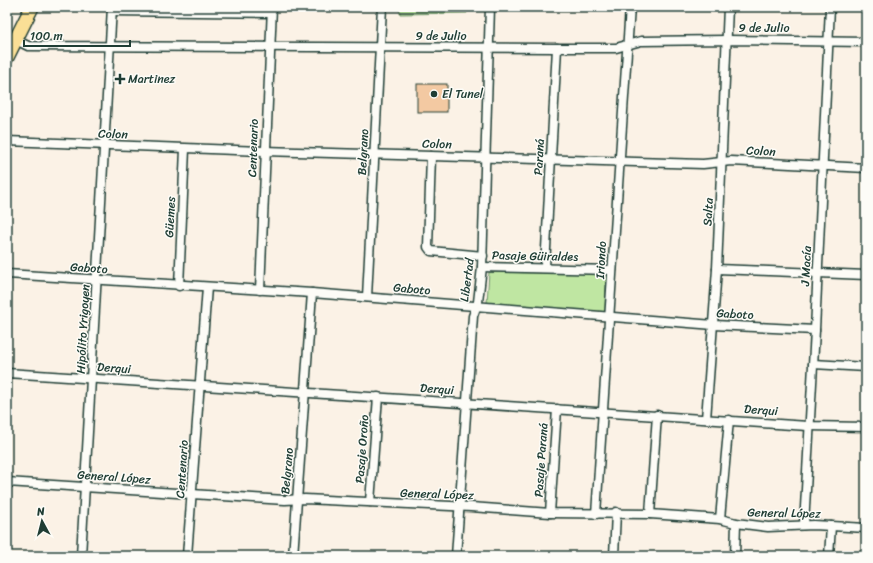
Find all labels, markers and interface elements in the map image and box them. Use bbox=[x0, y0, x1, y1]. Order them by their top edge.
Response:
street label: 9 de Julio bbox=[739, 17, 790, 39]
scale bar bbox=[24, 22, 130, 48]
text: 100 m bbox=[30, 25, 63, 47]
street label: 9 de Julio bbox=[416, 25, 467, 47]
place label: Martinez bbox=[128, 68, 176, 90]
marker: Martinez bbox=[115, 74, 125, 84]
place label: El Tunel bbox=[442, 83, 484, 105]
marker: El Tunel bbox=[429, 89, 439, 99]
street label: Centenario bbox=[241, 118, 265, 178]
street label: Colon bbox=[98, 122, 129, 146]
street label: Belgrano bbox=[351, 128, 375, 176]
street label: Colon bbox=[422, 132, 453, 156]
street label: Paraná bbox=[527, 138, 551, 176]
street label: Colon bbox=[746, 139, 777, 163]
street label: Güemes bbox=[158, 195, 182, 238]
street label: Salta bbox=[696, 196, 720, 227]
street label: Iriondo bbox=[589, 240, 613, 280]
street label: Pasaje Güiraldes bbox=[492, 244, 578, 268]
street label: J Macía bbox=[794, 244, 818, 288]
street label: Libertad bbox=[453, 255, 481, 303]
street label: Gaboto bbox=[70, 256, 108, 280]
street label: Gaboto bbox=[392, 276, 432, 302]
street label: Hipólito Yrigoyen bbox=[70, 283, 96, 374]
street label: Gaboto bbox=[716, 302, 754, 326]
street label: Derqui bbox=[96, 356, 132, 380]
street label: Derqui bbox=[419, 377, 455, 401]
street label: Derqui bbox=[743, 398, 779, 422]
street label: Pasaje Oroño bbox=[349, 414, 375, 484]
street label: Pasaje Paraná bbox=[527, 422, 555, 498]
street label: Centenario bbox=[169, 439, 195, 499]
street label: Belgrano bbox=[274, 447, 300, 495]
street label: General López bbox=[77, 463, 152, 491]
street label: General López bbox=[400, 482, 474, 506]
north arrow bbox=[22, 501, 62, 541]
street label: General López bbox=[747, 501, 821, 525]
text: N bbox=[35, 502, 46, 522]

